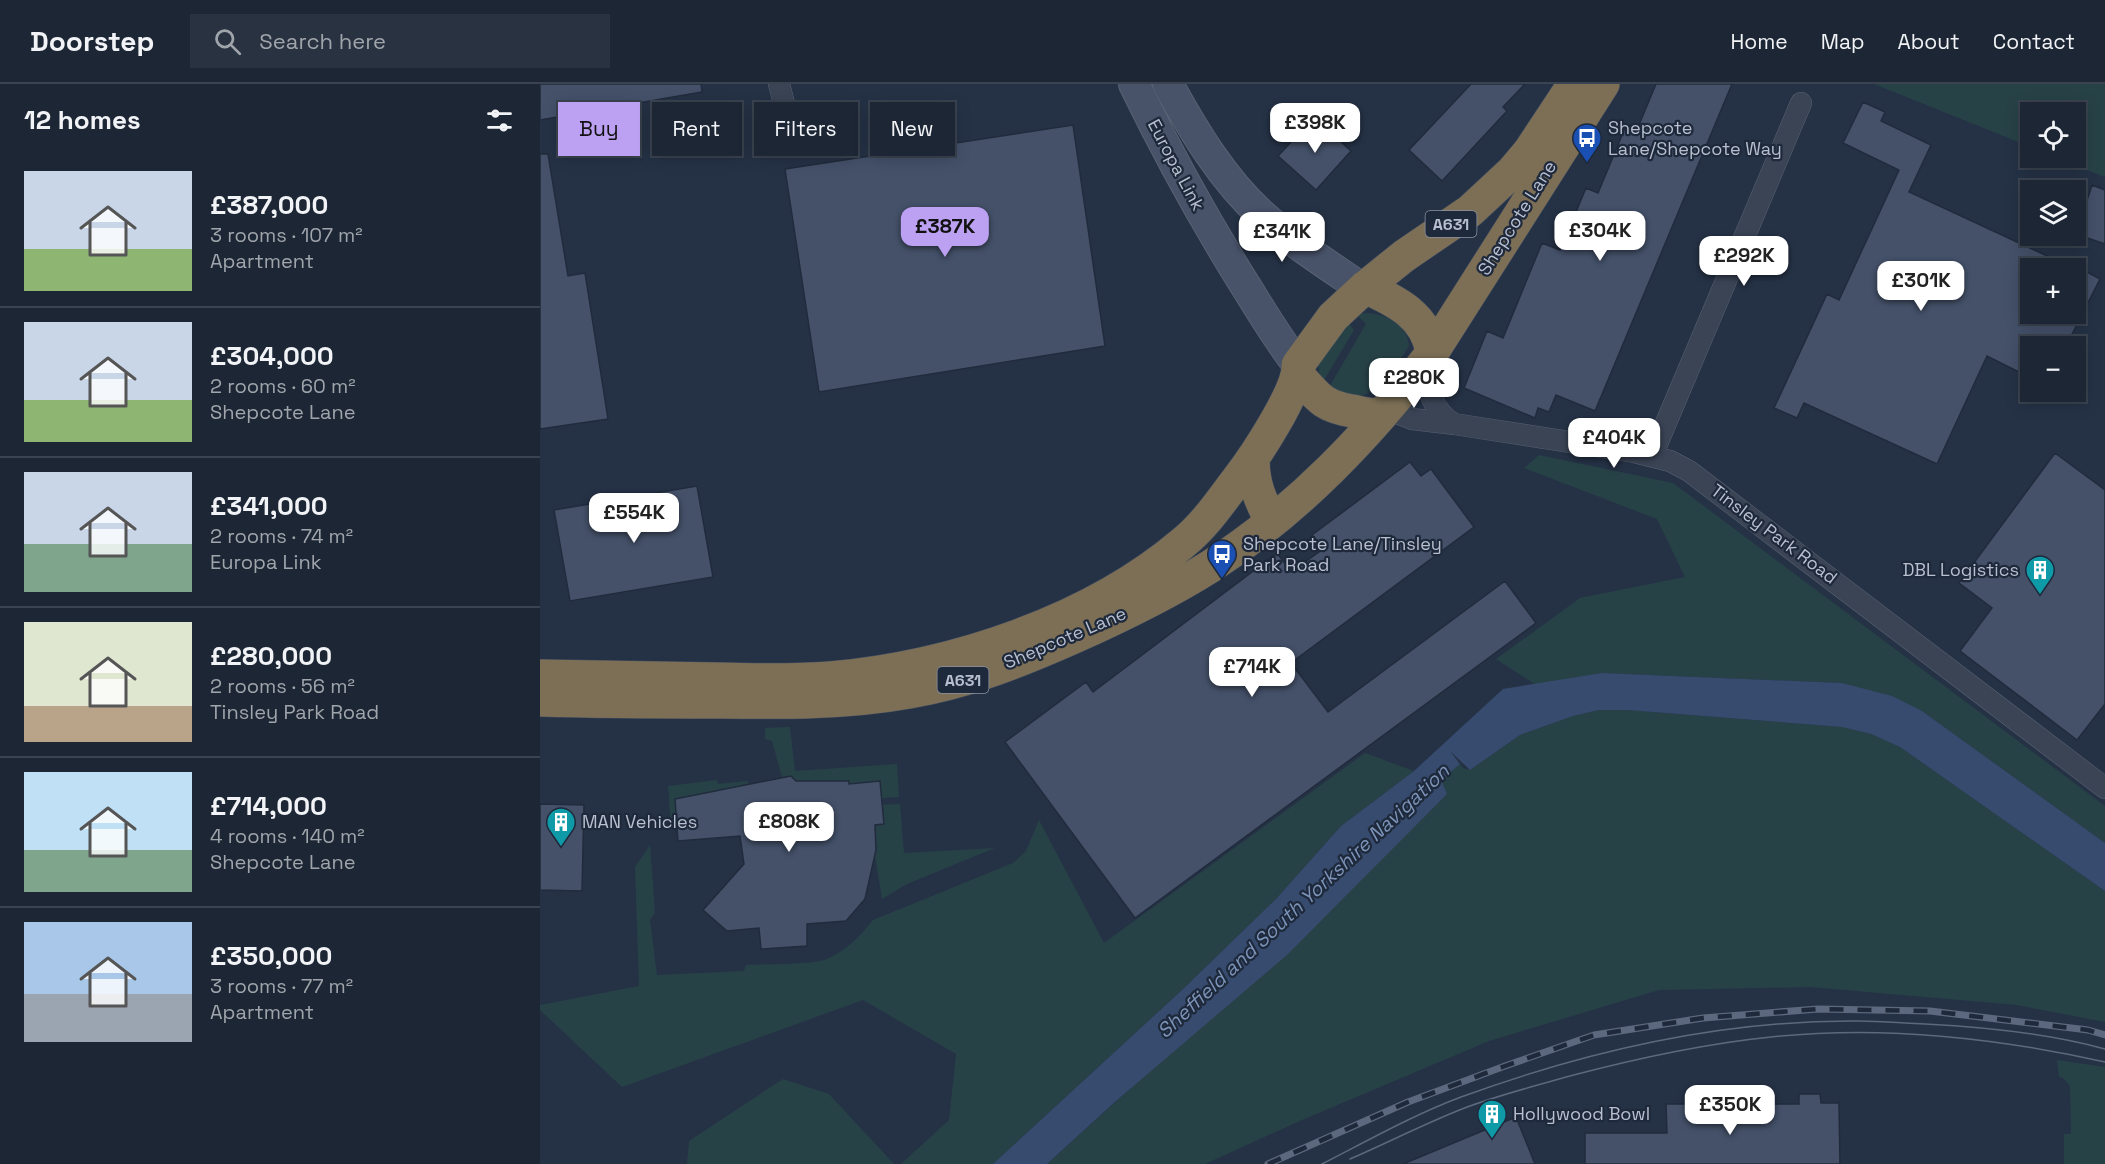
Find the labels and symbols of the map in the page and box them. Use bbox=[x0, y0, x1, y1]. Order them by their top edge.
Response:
pin: £398K bbox=[1273, 103, 1357, 154]
street label: Europa Link bbox=[1143, 115, 1210, 215]
place label: Shepcote Lane/Shepcote Way bbox=[1608, 116, 1782, 160]
bus stop icon: Shepcote Lane/Shepcote Way bbox=[1571, 122, 1603, 164]
street label: Shepcote Lane bbox=[1472, 156, 1561, 279]
pin: £387K bbox=[903, 207, 987, 258]
road number: A631 bbox=[1426, 211, 1476, 237]
pin: £304K bbox=[1558, 211, 1642, 262]
pin: £341K bbox=[1240, 212, 1324, 263]
pin: £292K bbox=[1702, 236, 1786, 287]
pin: £301K bbox=[1879, 261, 1963, 312]
pin: £280K bbox=[1372, 358, 1456, 409]
pin: £404K bbox=[1572, 418, 1656, 469]
street label: Tinsley Park Road bbox=[1707, 479, 1842, 589]
pin: £554K bbox=[592, 493, 676, 544]
place label: Shepcote Lane/Tinsley Park Road bbox=[1243, 532, 1442, 576]
bus stop icon: Shepcote Lane/Tinsley Park Road bbox=[1206, 538, 1238, 580]
building icon: DBL Logistics bbox=[2024, 554, 2056, 596]
place label: DBL Logistics bbox=[1903, 558, 2019, 581]
street label: Shepcote Lane bbox=[1000, 601, 1130, 674]
pin: £714K bbox=[1210, 647, 1294, 698]
road number: A631 bbox=[938, 667, 988, 693]
water label: Sheffield and South Yorkshire Navigation bbox=[1151, 758, 1455, 1044]
pin: £808K bbox=[747, 802, 831, 853]
building icon: MAN Vehicles bbox=[545, 806, 577, 848]
place label: MAN Vehicles bbox=[582, 810, 697, 833]
pin: £350K bbox=[1688, 1085, 1772, 1136]
building icon: Hollywood Bowl bbox=[1476, 1098, 1508, 1140]
place label: Hollywood Bowl bbox=[1513, 1102, 1650, 1125]

